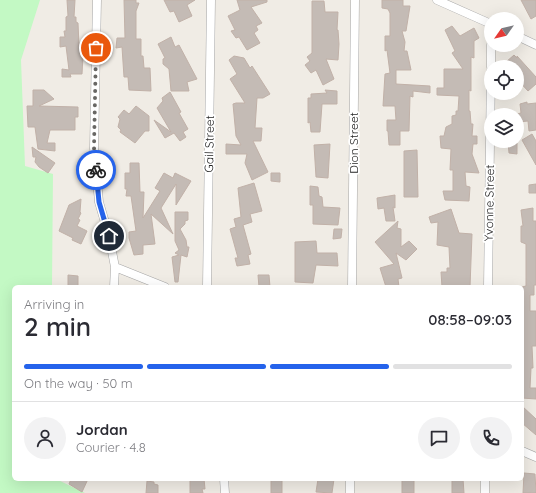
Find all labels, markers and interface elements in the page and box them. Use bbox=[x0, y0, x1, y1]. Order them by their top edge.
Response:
north arrow bbox=[484, 12, 524, 52]
map controls bbox=[484, 12, 524, 148]
pin bbox=[79, 31, 113, 65]
icon: bag bbox=[85, 37, 107, 59]
button: locate bbox=[484, 60, 524, 100]
button: layers bbox=[484, 108, 524, 148]
street label: Dion Street bbox=[346, 112, 361, 174]
street label: Gail Street bbox=[201, 115, 217, 173]
courier bbox=[76, 150, 116, 190]
icon: bike bbox=[85, 159, 107, 181]
street label: Yvonne Street bbox=[481, 164, 497, 242]
pin bbox=[92, 219, 126, 253]
icon: home bbox=[98, 225, 120, 247]
text: Arriving in bbox=[24, 296, 84, 312]
text: 2 min bbox=[24, 310, 91, 343]
text: 08:58–09:03 bbox=[428, 310, 512, 329]
text: On the way · 50 m bbox=[24, 375, 133, 391]
button: person bbox=[24, 417, 66, 459]
button: chat bbox=[418, 417, 460, 459]
button: phone bbox=[470, 417, 512, 459]
text: Jordan bbox=[76, 420, 128, 439]
text: Courier · 4.8 bbox=[76, 439, 146, 455]

